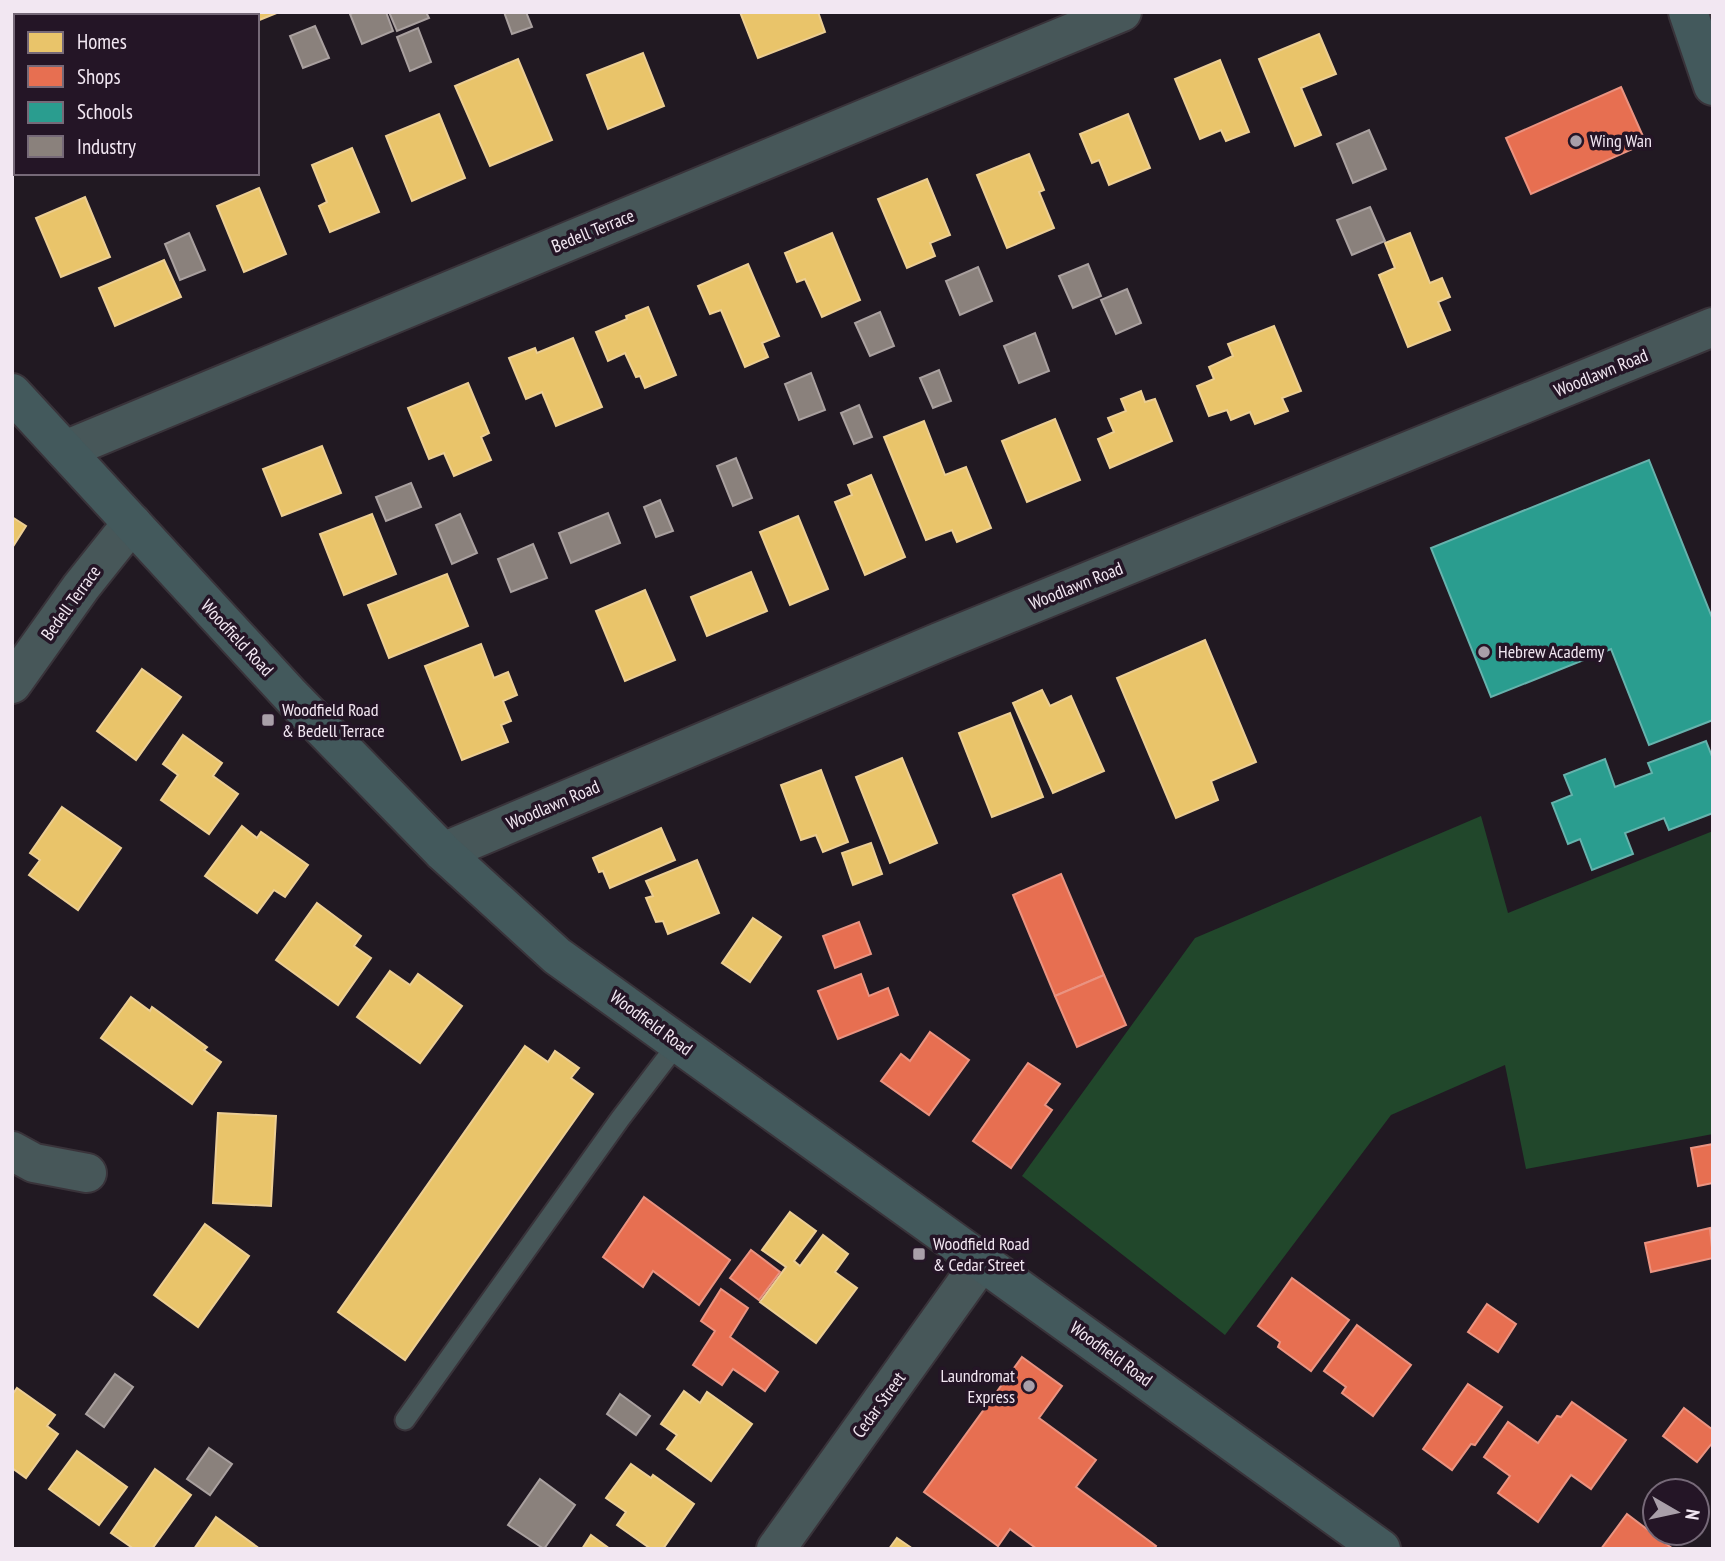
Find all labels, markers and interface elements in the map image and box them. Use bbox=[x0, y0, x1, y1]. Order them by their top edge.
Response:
legend bbox=[14, 14, 259, 175]
text: Homes bbox=[77, 28, 127, 55]
text: Shops bbox=[77, 63, 121, 90]
text: Schools bbox=[77, 98, 133, 125]
place label: Wing Wan bbox=[1590, 129, 1652, 152]
text: Industry bbox=[77, 133, 136, 160]
marker: Wing Wan bbox=[1568, 133, 1584, 149]
street label: Bedell Terrace bbox=[548, 204, 638, 258]
street label: Woodlawn Road bbox=[1551, 343, 1651, 402]
street label: Woodlawn Road bbox=[1026, 556, 1126, 615]
street label: Bedell Terrace bbox=[36, 561, 105, 645]
street label: Woodfield Road bbox=[196, 594, 279, 681]
place label: Hebrew Academy bbox=[1498, 640, 1605, 663]
marker: Hebrew Academy bbox=[1476, 644, 1492, 660]
place label: Woodfield Road & Bedell Terrace bbox=[282, 698, 385, 742]
marker: Woodfield Road & Bedell Terrace bbox=[260, 712, 276, 728]
street label: Woodlawn Road bbox=[503, 775, 603, 835]
street label: Woodfield Road bbox=[605, 985, 697, 1060]
place label: Woodfield Road & Cedar Street bbox=[933, 1232, 1030, 1276]
marker: Woodfield Road & Cedar Street bbox=[911, 1246, 927, 1262]
street label: Woodfield Road bbox=[1065, 1316, 1157, 1391]
place label: Laundromat Express bbox=[940, 1364, 1015, 1408]
street label: Cedar Street bbox=[847, 1367, 910, 1442]
marker: Laundromat Express bbox=[1021, 1378, 1037, 1394]
north arrow bbox=[1641, 1477, 1711, 1547]
text: N bbox=[1680, 1508, 1705, 1522]

